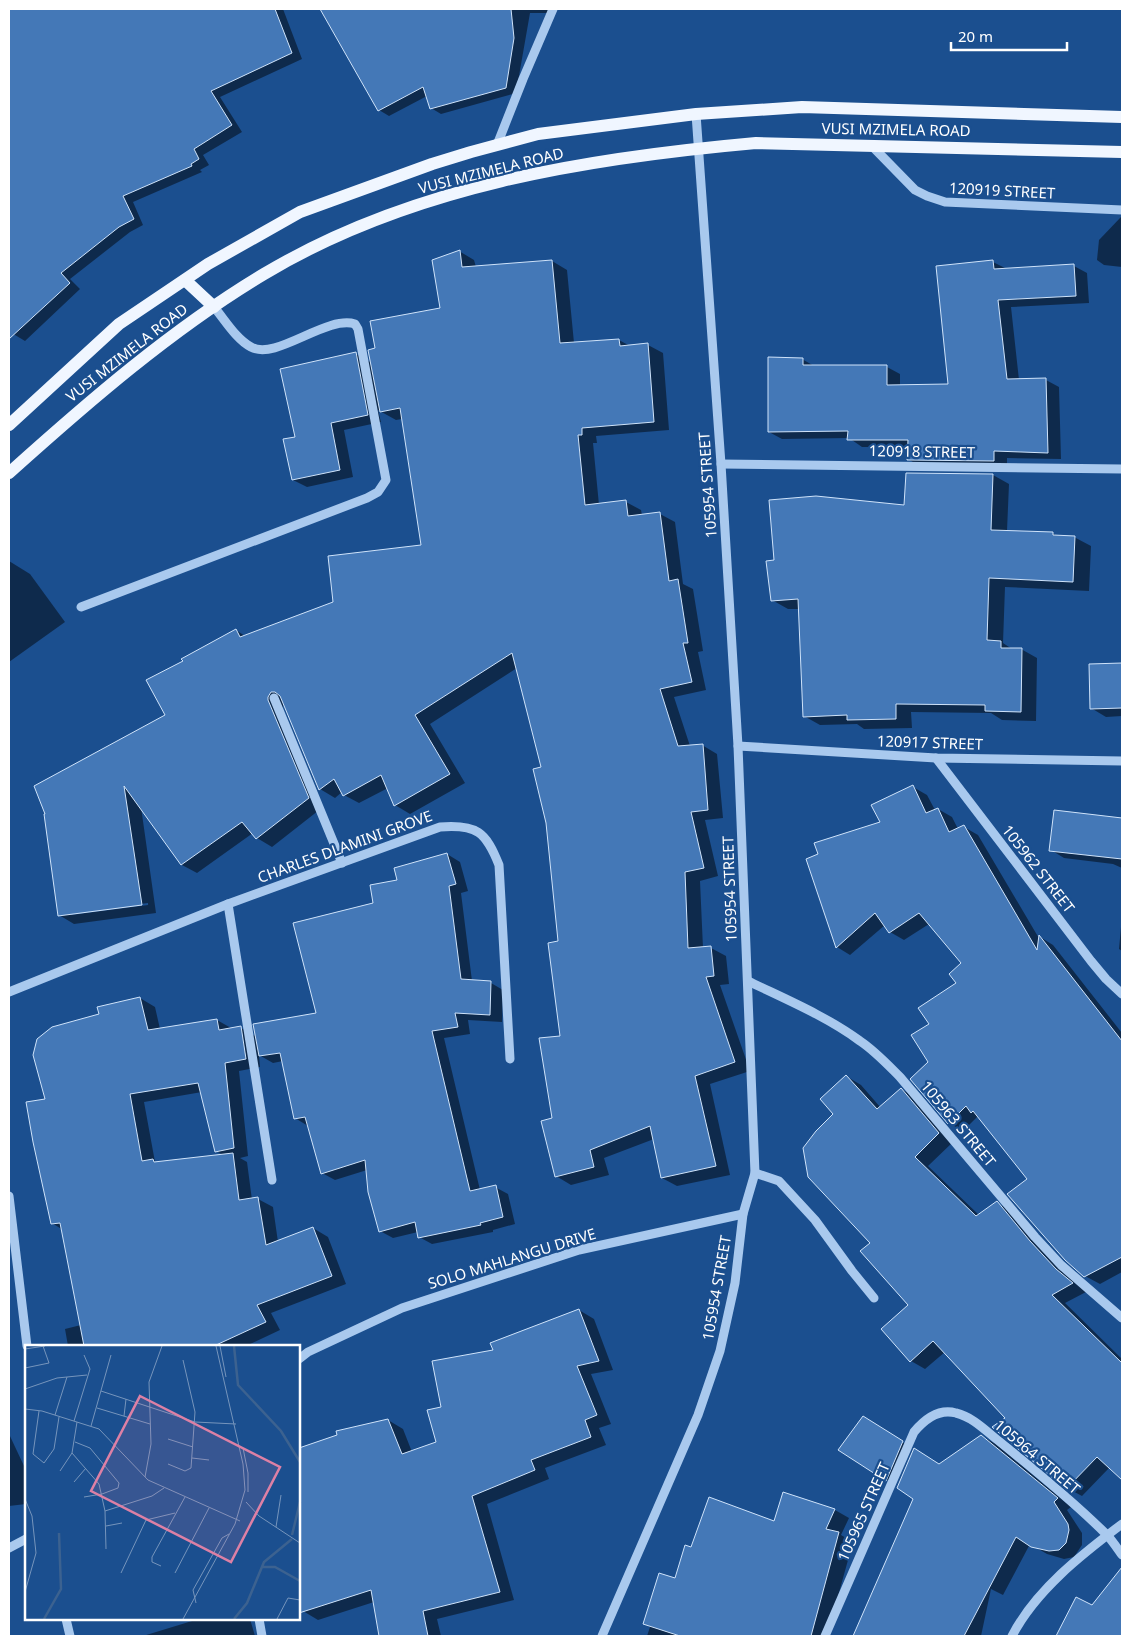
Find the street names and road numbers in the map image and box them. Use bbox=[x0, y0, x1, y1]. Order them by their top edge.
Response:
street label: VUSI MZIMELA ROAD bbox=[821, 118, 971, 140]
street label: VUSI MZIMELA ROAD bbox=[416, 142, 566, 198]
street label: 120919 STREET bbox=[948, 177, 1056, 203]
street label: VUSI MZIMELA ROAD bbox=[62, 298, 191, 406]
street label: 105954 STREET bbox=[693, 431, 721, 539]
street label: 120918 STREET bbox=[869, 440, 976, 462]
street label: 120917 STREET bbox=[877, 730, 984, 754]
street label: CHARLES DLAMINI GROVE bbox=[255, 805, 435, 887]
street label: 105962 STREET bbox=[998, 820, 1080, 917]
street label: 105954 STREET bbox=[717, 835, 741, 943]
street label: 105963 STREET bbox=[917, 1076, 1001, 1171]
street label: SOLO MAHLANGU DRIVE bbox=[425, 1223, 598, 1293]
street label: 105954 STREET bbox=[697, 1233, 735, 1342]
street label: 105964 STREET bbox=[990, 1414, 1085, 1498]
street label: 105965 STREET bbox=[832, 1458, 894, 1564]

